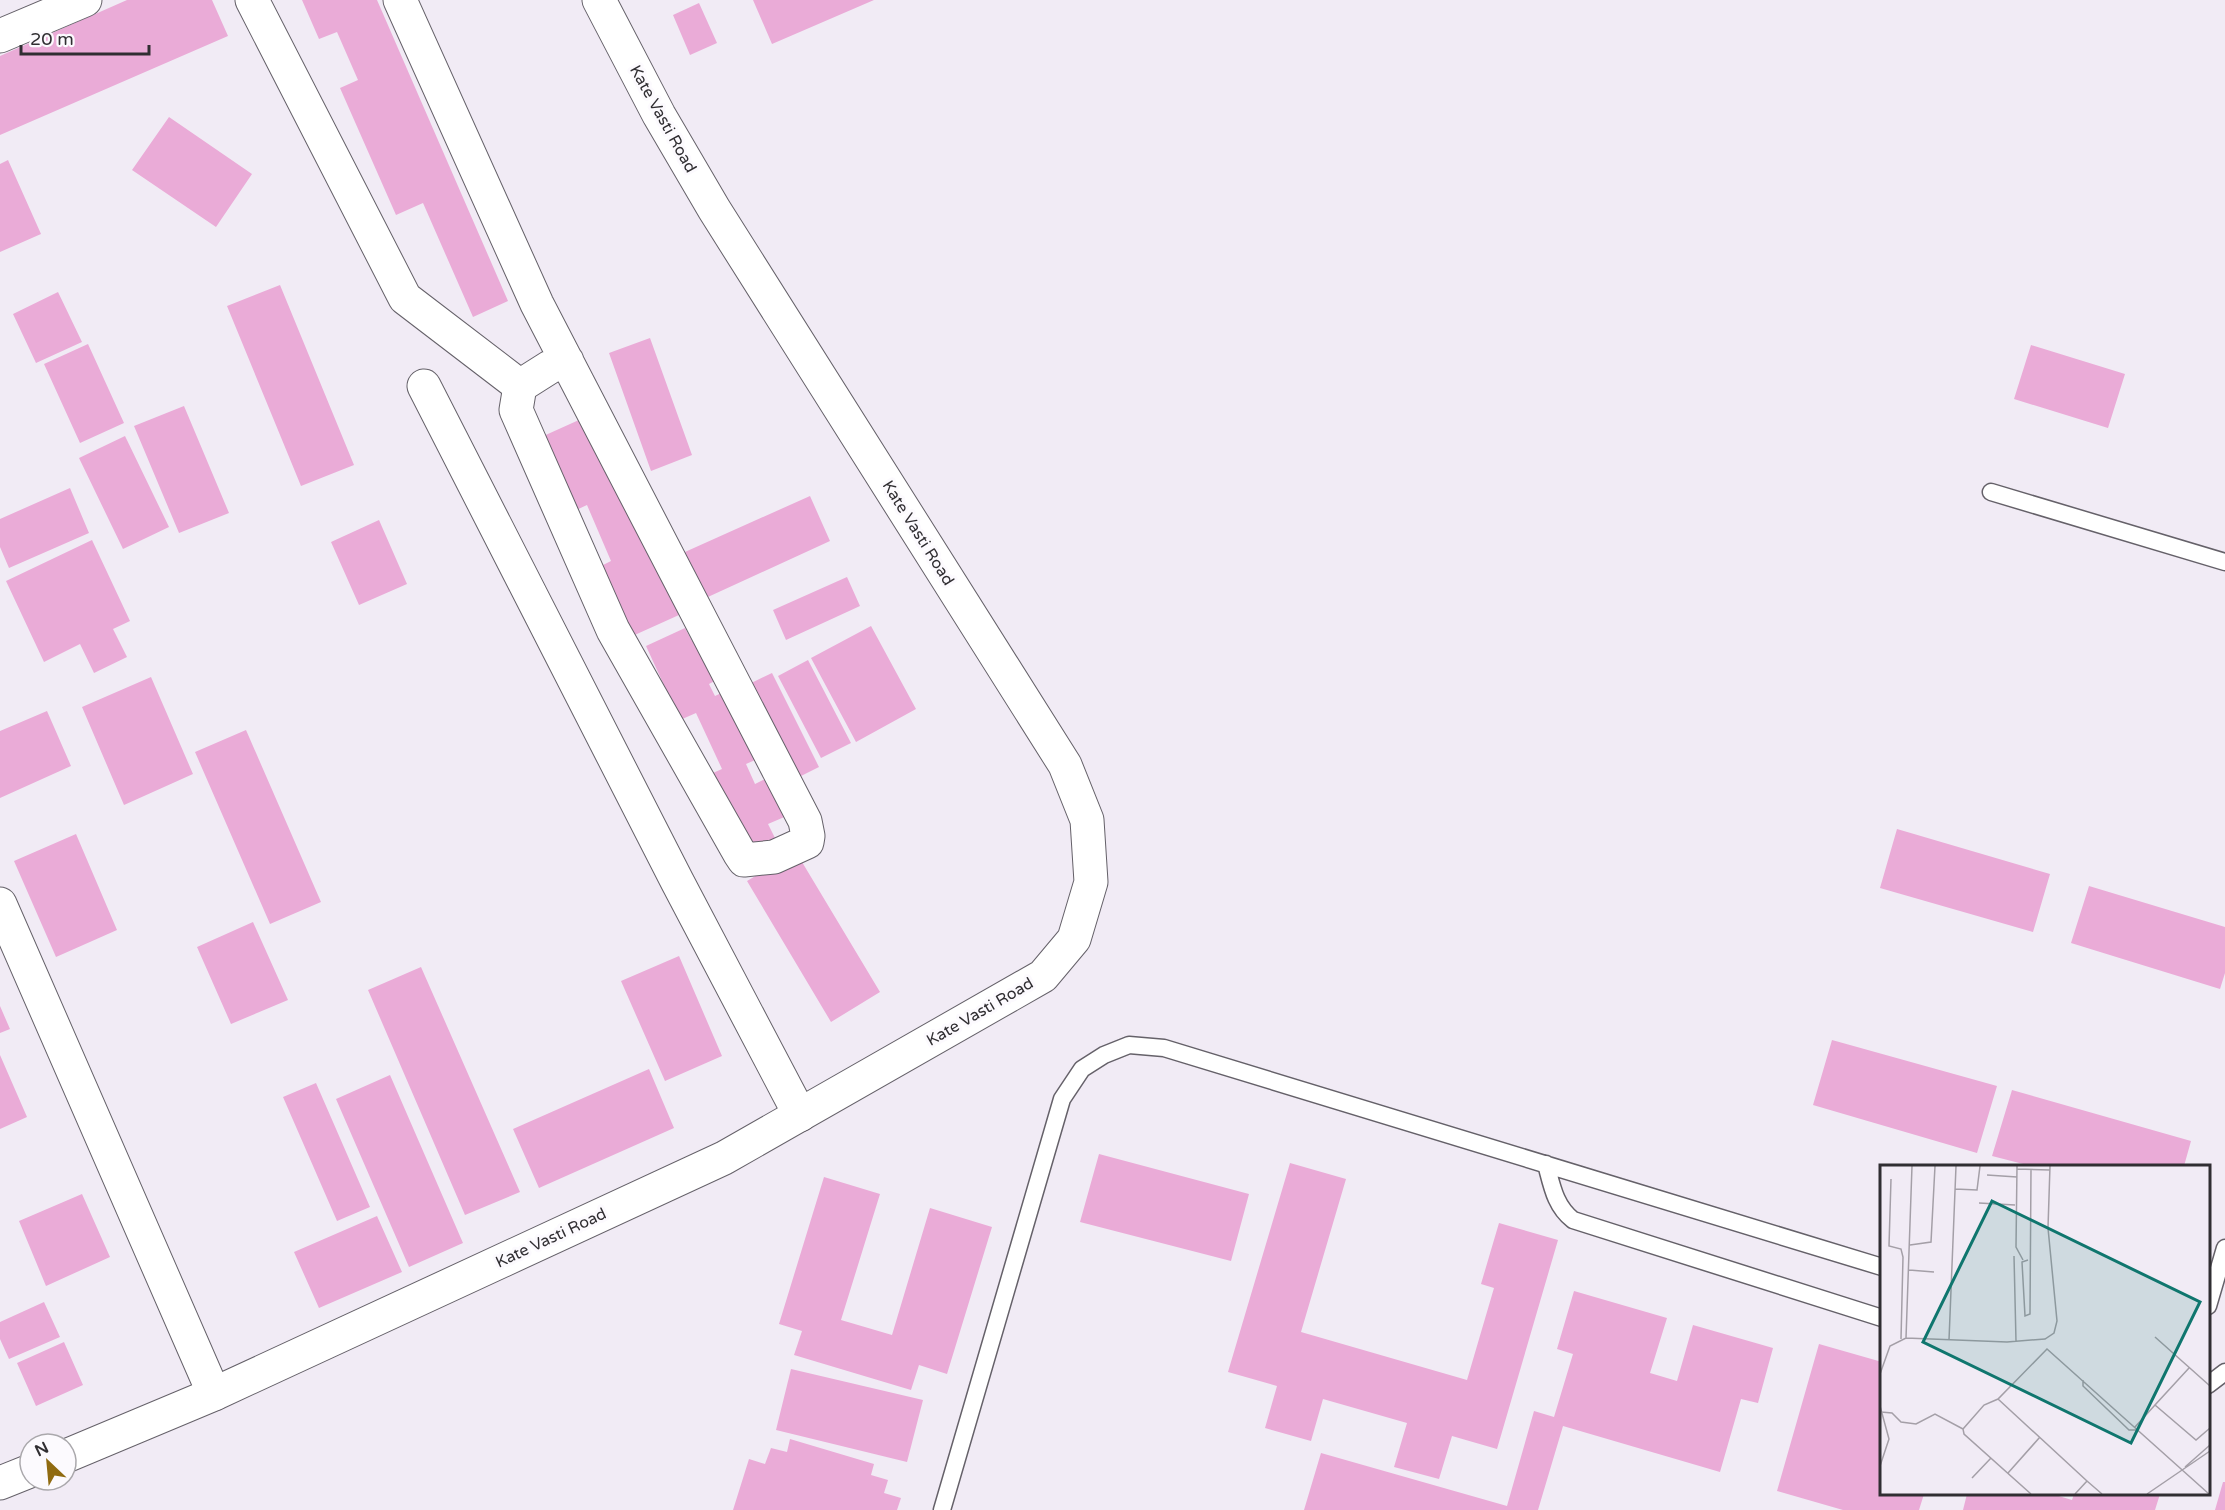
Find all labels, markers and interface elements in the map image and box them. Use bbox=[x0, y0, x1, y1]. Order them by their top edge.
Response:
scale bar bbox=[21, 18, 148, 56]
text: 20 m bbox=[30, 28, 74, 50]
street label: Kate Vasti Road bbox=[625, 62, 701, 176]
street label: Kate Vasti Road bbox=[878, 477, 958, 589]
street label: Kate Vasti Road bbox=[923, 973, 1037, 1051]
inset map bbox=[1880, 1165, 2210, 1495]
street label: Kate Vasti Road bbox=[492, 1204, 610, 1272]
north arrow bbox=[18, 1432, 78, 1492]
text: N bbox=[32, 1438, 52, 1461]

